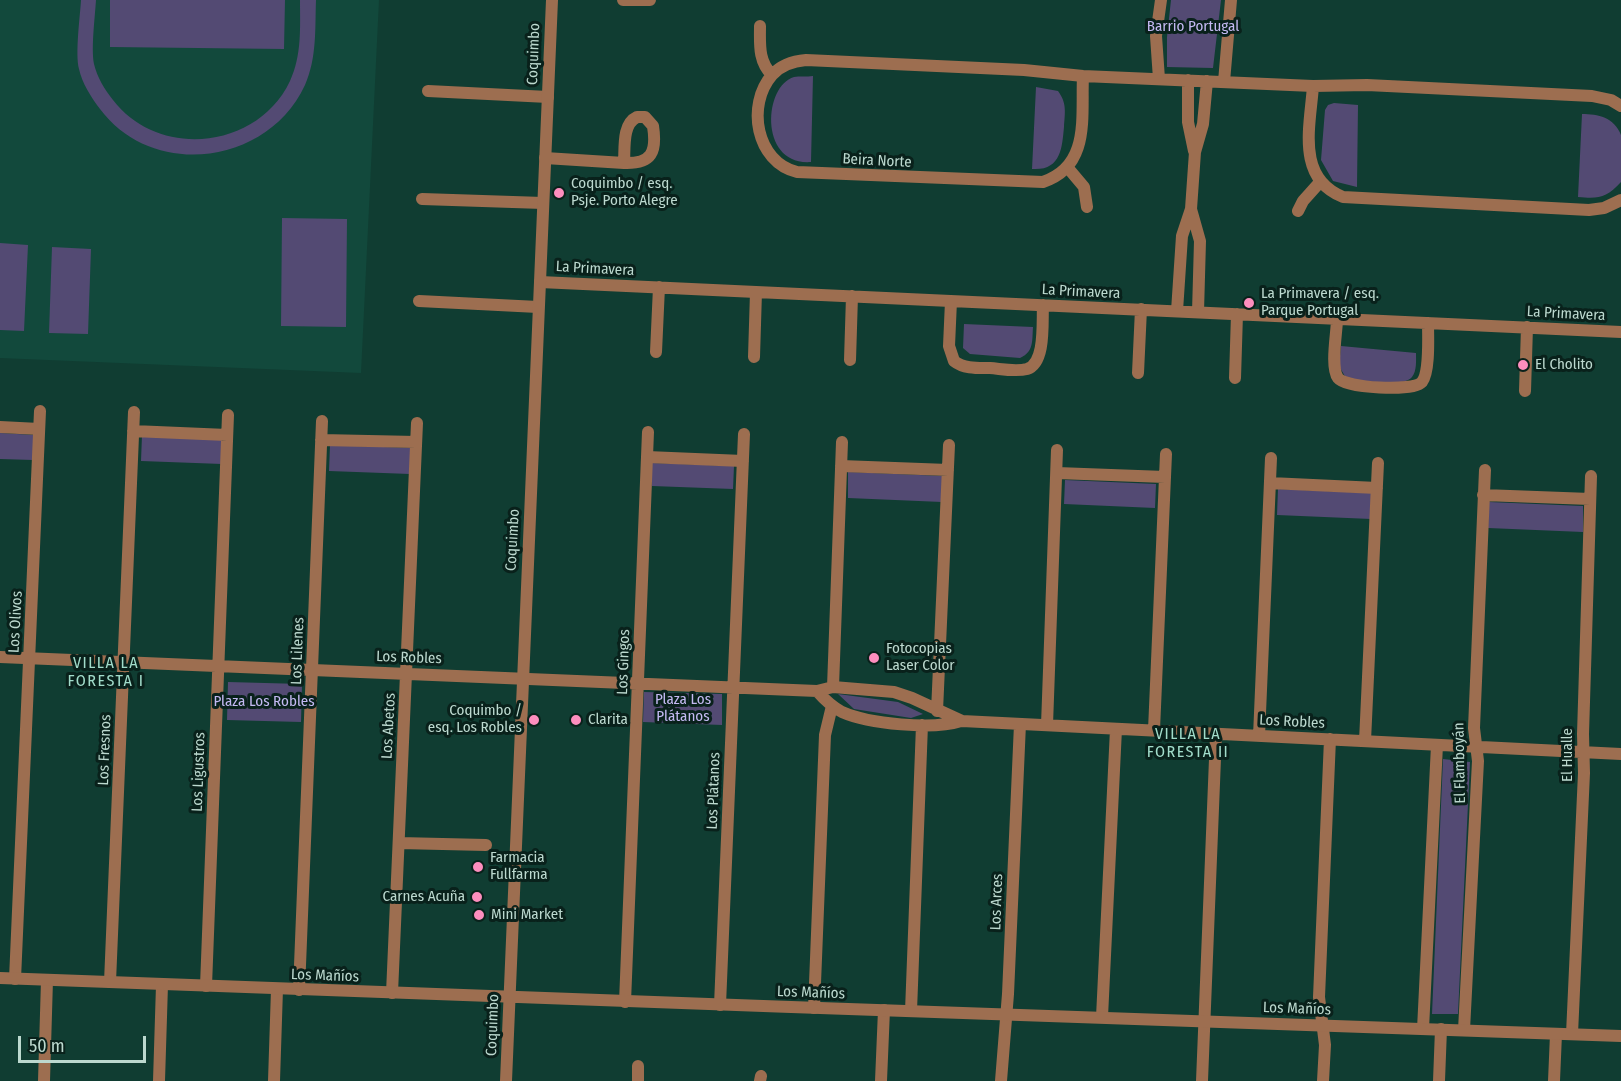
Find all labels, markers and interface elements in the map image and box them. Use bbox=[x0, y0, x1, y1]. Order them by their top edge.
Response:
park label: Barrio Portugal bbox=[1147, 18, 1239, 36]
street label: Coquimbo bbox=[524, 23, 544, 85]
street label: Beira Norte bbox=[842, 150, 912, 172]
place label: Coquimbo / esq. Psje. Porto Alegre bbox=[571, 175, 678, 210]
marker: Coquimbo / esq. Psje. Porto Alegre bbox=[552, 186, 566, 200]
street label: La Primavera bbox=[555, 258, 635, 280]
street label: La Primavera bbox=[1041, 281, 1121, 303]
place label: La Primavera / esq. Parque Portugal bbox=[1261, 285, 1379, 320]
marker: La Primavera / esq. Parque Portugal bbox=[1242, 296, 1256, 310]
street label: La Primavera bbox=[1526, 303, 1606, 325]
place label: El Cholito bbox=[1535, 356, 1593, 374]
marker: El Cholito bbox=[1516, 358, 1530, 372]
street label: Coquimbo bbox=[502, 508, 524, 572]
street label: Los Olivos bbox=[5, 590, 27, 654]
street label: Los Lilenes bbox=[288, 617, 308, 685]
street label: Los Gingos bbox=[614, 629, 634, 695]
place label: Fotocopias Laser Color bbox=[886, 640, 955, 675]
street label: Los Robles bbox=[376, 648, 442, 668]
marker: Fotocopias Laser Color bbox=[867, 651, 881, 665]
district label: VILLA LA FORESTA I bbox=[68, 654, 144, 692]
park label: Plaza Los Plátanos bbox=[655, 691, 711, 726]
street label: Los Abetos bbox=[378, 692, 400, 760]
park label: Plaza Los Robles bbox=[213, 693, 315, 711]
place label: Coquimbo / esq. Los Robles bbox=[428, 702, 522, 737]
place label: Clarita bbox=[588, 711, 628, 729]
street label: Los Robles bbox=[1259, 711, 1325, 733]
marker: Coquimbo / esq. Los Robles bbox=[527, 713, 541, 727]
marker: Clarita bbox=[569, 713, 583, 727]
street label: Los Fresnos bbox=[95, 714, 115, 786]
street label: El Flamboyán bbox=[1450, 722, 1470, 804]
district label: VILLA LA FORESTA II bbox=[1147, 725, 1229, 763]
street label: El Hualle bbox=[1559, 728, 1577, 782]
street label: Los Ligustros bbox=[189, 732, 209, 812]
street label: Los Plátanos bbox=[704, 752, 724, 830]
place label: Farmacia Fullfarma bbox=[490, 849, 548, 884]
marker: Farmacia Fullfarma bbox=[471, 860, 485, 874]
street label: Los Arces bbox=[987, 873, 1007, 931]
place label: Carnes Acuña bbox=[382, 888, 465, 906]
marker: Carnes Acuña bbox=[470, 890, 484, 904]
place label: Mini Market bbox=[491, 906, 563, 924]
marker: Mini Market bbox=[472, 908, 486, 922]
street label: Los Mañíos bbox=[291, 966, 359, 986]
street label: Los Mañíos bbox=[777, 983, 845, 1003]
street label: Coquimbo bbox=[483, 994, 503, 1056]
street label: Los Mañíos bbox=[1263, 999, 1331, 1019]
scale bar bbox=[21, 1024, 148, 1062]
text: 50 m bbox=[29, 1035, 65, 1057]

